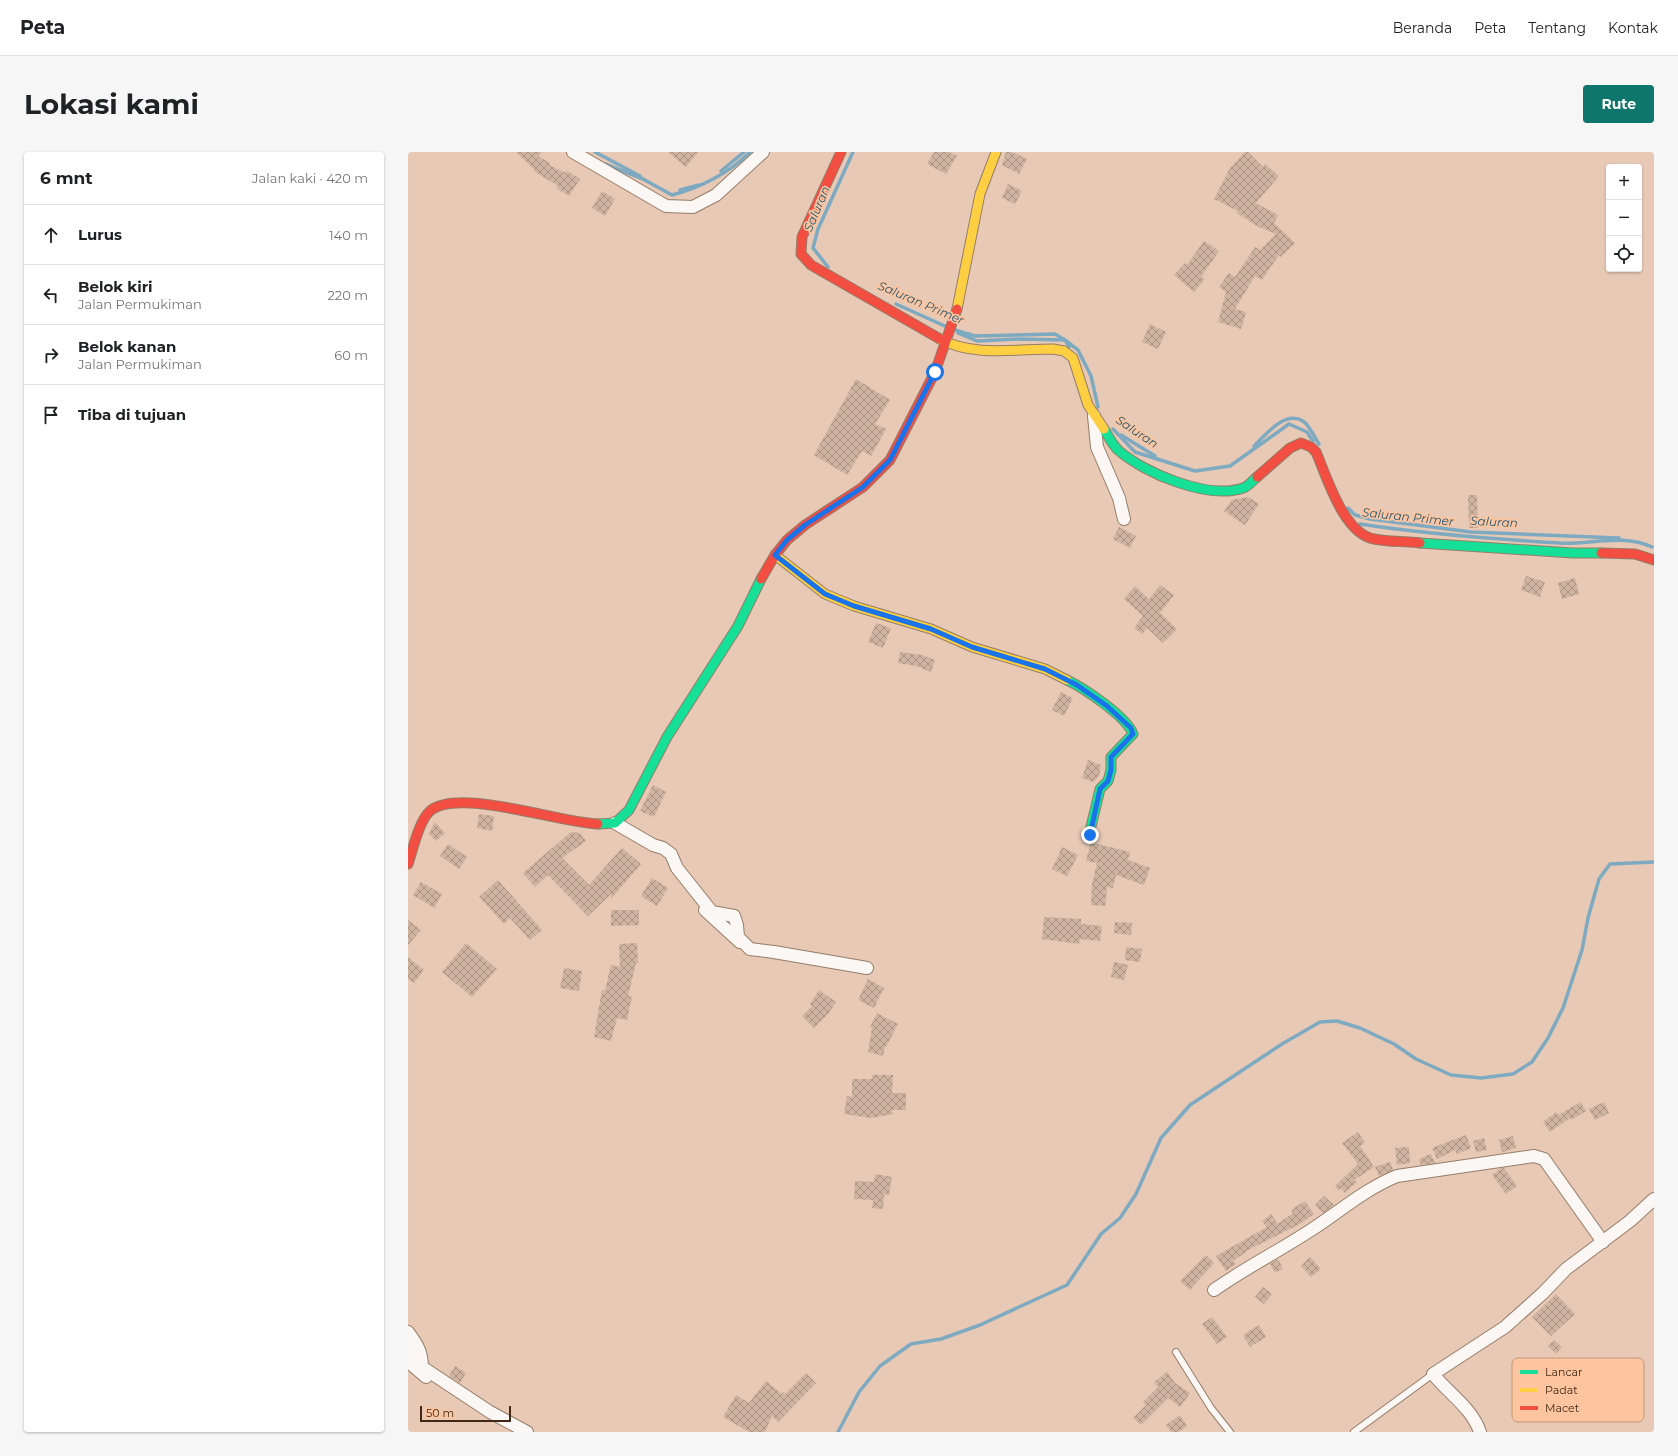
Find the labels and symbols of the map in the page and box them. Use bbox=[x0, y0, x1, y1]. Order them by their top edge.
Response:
water label: Saluran bbox=[800, 184, 833, 234]
water label: Saluran Primer bbox=[876, 278, 967, 327]
route start bbox=[926, 363, 944, 381]
water label: Saluran bbox=[1113, 412, 1161, 451]
water label: Saluran Primer bbox=[1362, 504, 1455, 529]
water label: Saluran bbox=[1470, 513, 1518, 530]
route end bbox=[1081, 826, 1099, 844]
legend bbox=[1512, 1358, 1644, 1422]
text: Lancar bbox=[1545, 1365, 1583, 1379]
text: Padat bbox=[1545, 1383, 1578, 1397]
text: Macet bbox=[1545, 1401, 1580, 1415]
scale bar bbox=[420, 1404, 511, 1423]

